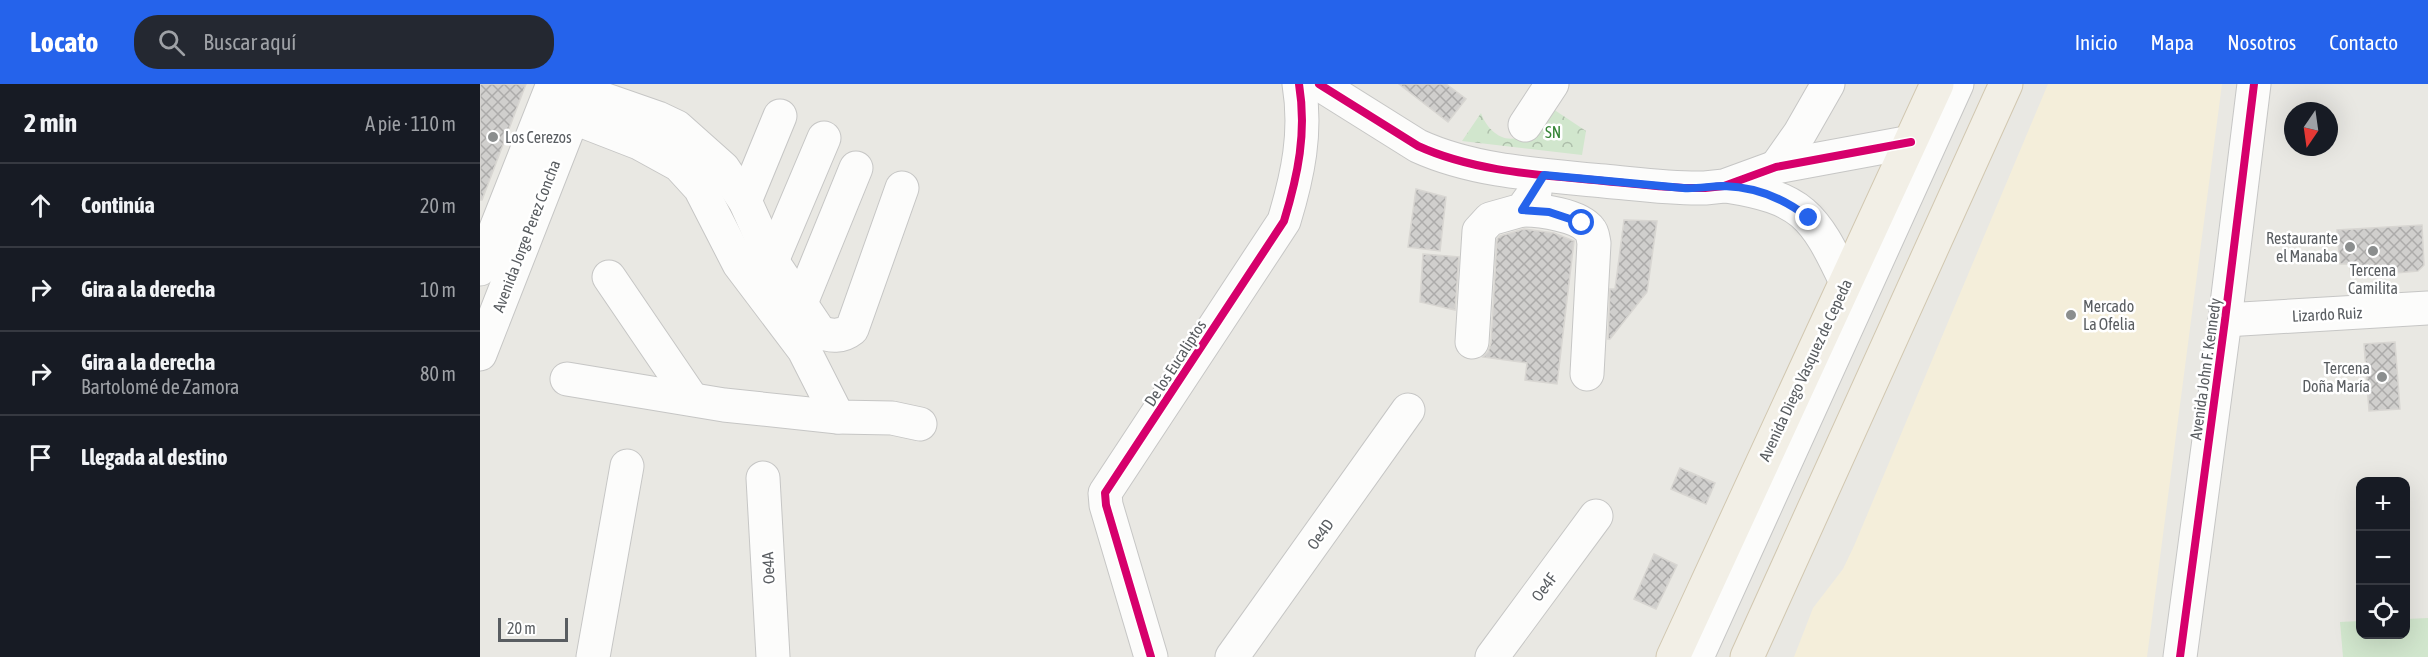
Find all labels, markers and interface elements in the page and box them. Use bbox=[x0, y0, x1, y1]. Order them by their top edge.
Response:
search box bbox=[134, 15, 554, 69]
text: Locato bbox=[30, 26, 98, 58]
icon: search bbox=[155, 26, 188, 59]
text: Buscar aquí bbox=[203, 29, 296, 55]
text: Inicio bbox=[2075, 30, 2118, 54]
text: Mapa bbox=[2151, 30, 2194, 54]
text: Nosotros bbox=[2227, 30, 2296, 54]
text: Contacto bbox=[2329, 30, 2398, 54]
north arrow bbox=[2284, 102, 2338, 156]
text: 2 min bbox=[24, 108, 77, 138]
text: A pie · 110 m bbox=[365, 112, 456, 135]
park label: SN bbox=[1545, 123, 1561, 141]
place label: Los Cerezos bbox=[505, 128, 572, 146]
marker: Los Cerezos bbox=[486, 130, 500, 144]
street label: Avenida Jorge Perez Concha bbox=[489, 157, 564, 315]
icon: ahead bbox=[24, 189, 57, 222]
text: Continúa bbox=[81, 192, 155, 218]
text: 20 m bbox=[420, 194, 456, 217]
route end bbox=[1795, 204, 1821, 230]
route start bbox=[1568, 209, 1594, 235]
place label: Restaurante el Manaba bbox=[2266, 229, 2338, 265]
marker: Restaurante el Manaba bbox=[2343, 240, 2357, 254]
marker: Tercena Camilita bbox=[2366, 244, 2380, 258]
place label: Tercena Camilita bbox=[2348, 261, 2398, 297]
icon: right bbox=[24, 273, 57, 306]
text: Gira a la derecha bbox=[81, 276, 215, 302]
street label: Avenida Diego Vasquez de Cepeda bbox=[1755, 276, 1856, 464]
text: 10 m bbox=[420, 278, 456, 301]
place label: Mercado La Ofelia bbox=[2083, 297, 2135, 333]
street label: Avenida John F. Kennedy bbox=[2186, 297, 2225, 441]
street label: Lizardo Ruiz bbox=[2291, 303, 2363, 325]
marker: Mercado La Ofelia bbox=[2064, 308, 2078, 322]
street label: De los Eucaliptos bbox=[1141, 316, 1211, 410]
text: Gira a la derecha bbox=[81, 349, 215, 375]
icon: right bbox=[24, 357, 57, 390]
place label: Tercena Doña María bbox=[2302, 359, 2370, 395]
text: 80 m bbox=[420, 362, 456, 385]
marker: Tercena Doña María bbox=[2375, 370, 2389, 384]
text: Bartolomé de Zamora bbox=[81, 375, 239, 398]
icon: arrive bbox=[24, 441, 57, 474]
text: Llegada al destino bbox=[81, 444, 228, 470]
map controls bbox=[2356, 477, 2410, 639]
button: + bbox=[2356, 477, 2410, 531]
street label: Oe4D bbox=[1303, 515, 1337, 553]
button: − bbox=[2356, 531, 2410, 585]
street label: Oe4A bbox=[758, 551, 778, 584]
street label: Oe4F bbox=[1528, 569, 1561, 605]
button: locate bbox=[2356, 585, 2410, 639]
scale bar bbox=[498, 615, 568, 642]
text: 20 m bbox=[507, 619, 536, 637]

